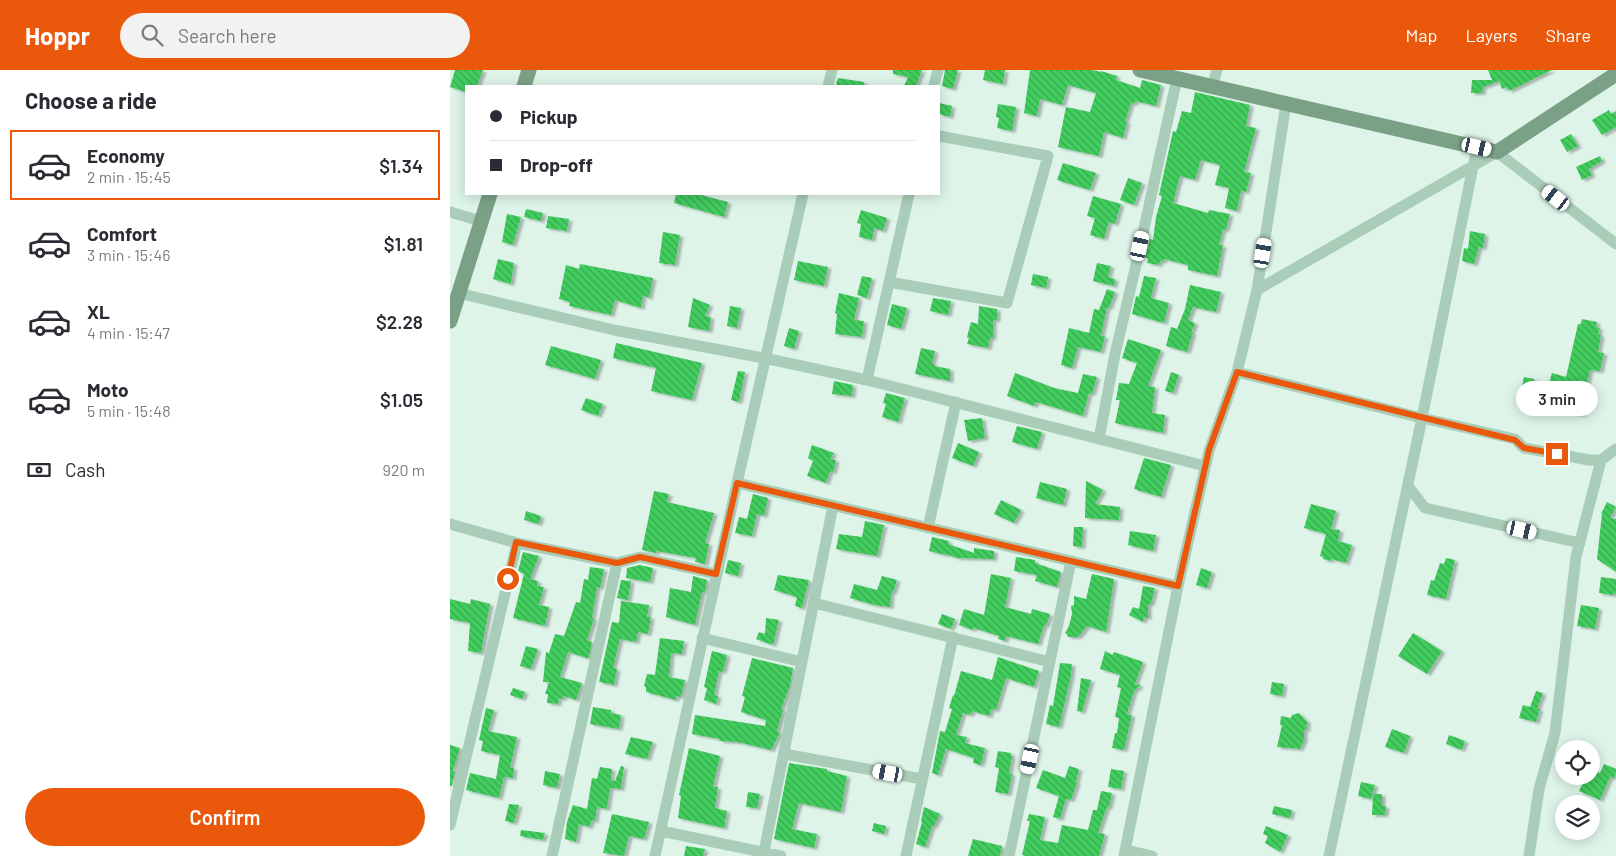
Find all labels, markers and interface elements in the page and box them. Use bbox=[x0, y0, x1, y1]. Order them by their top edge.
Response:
search box bbox=[120, 13, 470, 58]
text: Hoppr bbox=[25, 21, 90, 50]
icon: search bbox=[138, 21, 166, 49]
text: Search here bbox=[178, 24, 277, 47]
text: Map bbox=[1405, 24, 1437, 46]
text: Layers bbox=[1465, 24, 1518, 46]
text: Share bbox=[1546, 24, 1591, 46]
text: Choose a ride bbox=[25, 87, 157, 113]
text: Pickup bbox=[520, 105, 578, 128]
car bbox=[1460, 136, 1493, 158]
icon: car bbox=[27, 143, 72, 188]
text: Economy bbox=[87, 144, 165, 167]
text: Drop-off bbox=[520, 153, 593, 176]
text: $1.34 bbox=[379, 154, 423, 177]
text: 2 min · 15:45 bbox=[87, 167, 171, 186]
car bbox=[1539, 183, 1572, 213]
icon: car bbox=[27, 221, 72, 266]
text: Comfort bbox=[87, 222, 157, 245]
car bbox=[1129, 230, 1150, 262]
text: $1.81 bbox=[384, 232, 423, 255]
car bbox=[1253, 237, 1272, 269]
text: 3 min · 15:46 bbox=[87, 245, 170, 264]
icon: car bbox=[27, 299, 72, 344]
text: XL bbox=[87, 300, 110, 323]
text: $2.28 bbox=[376, 310, 423, 333]
text: 4 min · 15:47 bbox=[87, 323, 170, 342]
icon: car bbox=[27, 377, 72, 422]
text: Moto bbox=[87, 378, 129, 401]
callout: 3 min bbox=[1516, 382, 1598, 416]
text: $1.05 bbox=[380, 388, 423, 411]
text: 3 min bbox=[1538, 389, 1576, 408]
text: 5 min · 15:48 bbox=[87, 401, 171, 420]
route end bbox=[1546, 443, 1568, 465]
icon: cash bbox=[25, 456, 53, 484]
text: Cash bbox=[65, 458, 106, 481]
text: 920 m bbox=[383, 460, 425, 479]
car bbox=[1505, 519, 1538, 541]
route start bbox=[497, 568, 519, 590]
map controls bbox=[1555, 740, 1600, 840]
button: locate bbox=[1555, 740, 1600, 785]
car bbox=[1019, 743, 1040, 775]
car bbox=[871, 763, 904, 783]
button: Confirm bbox=[25, 788, 425, 846]
button: layers bbox=[1555, 795, 1600, 840]

